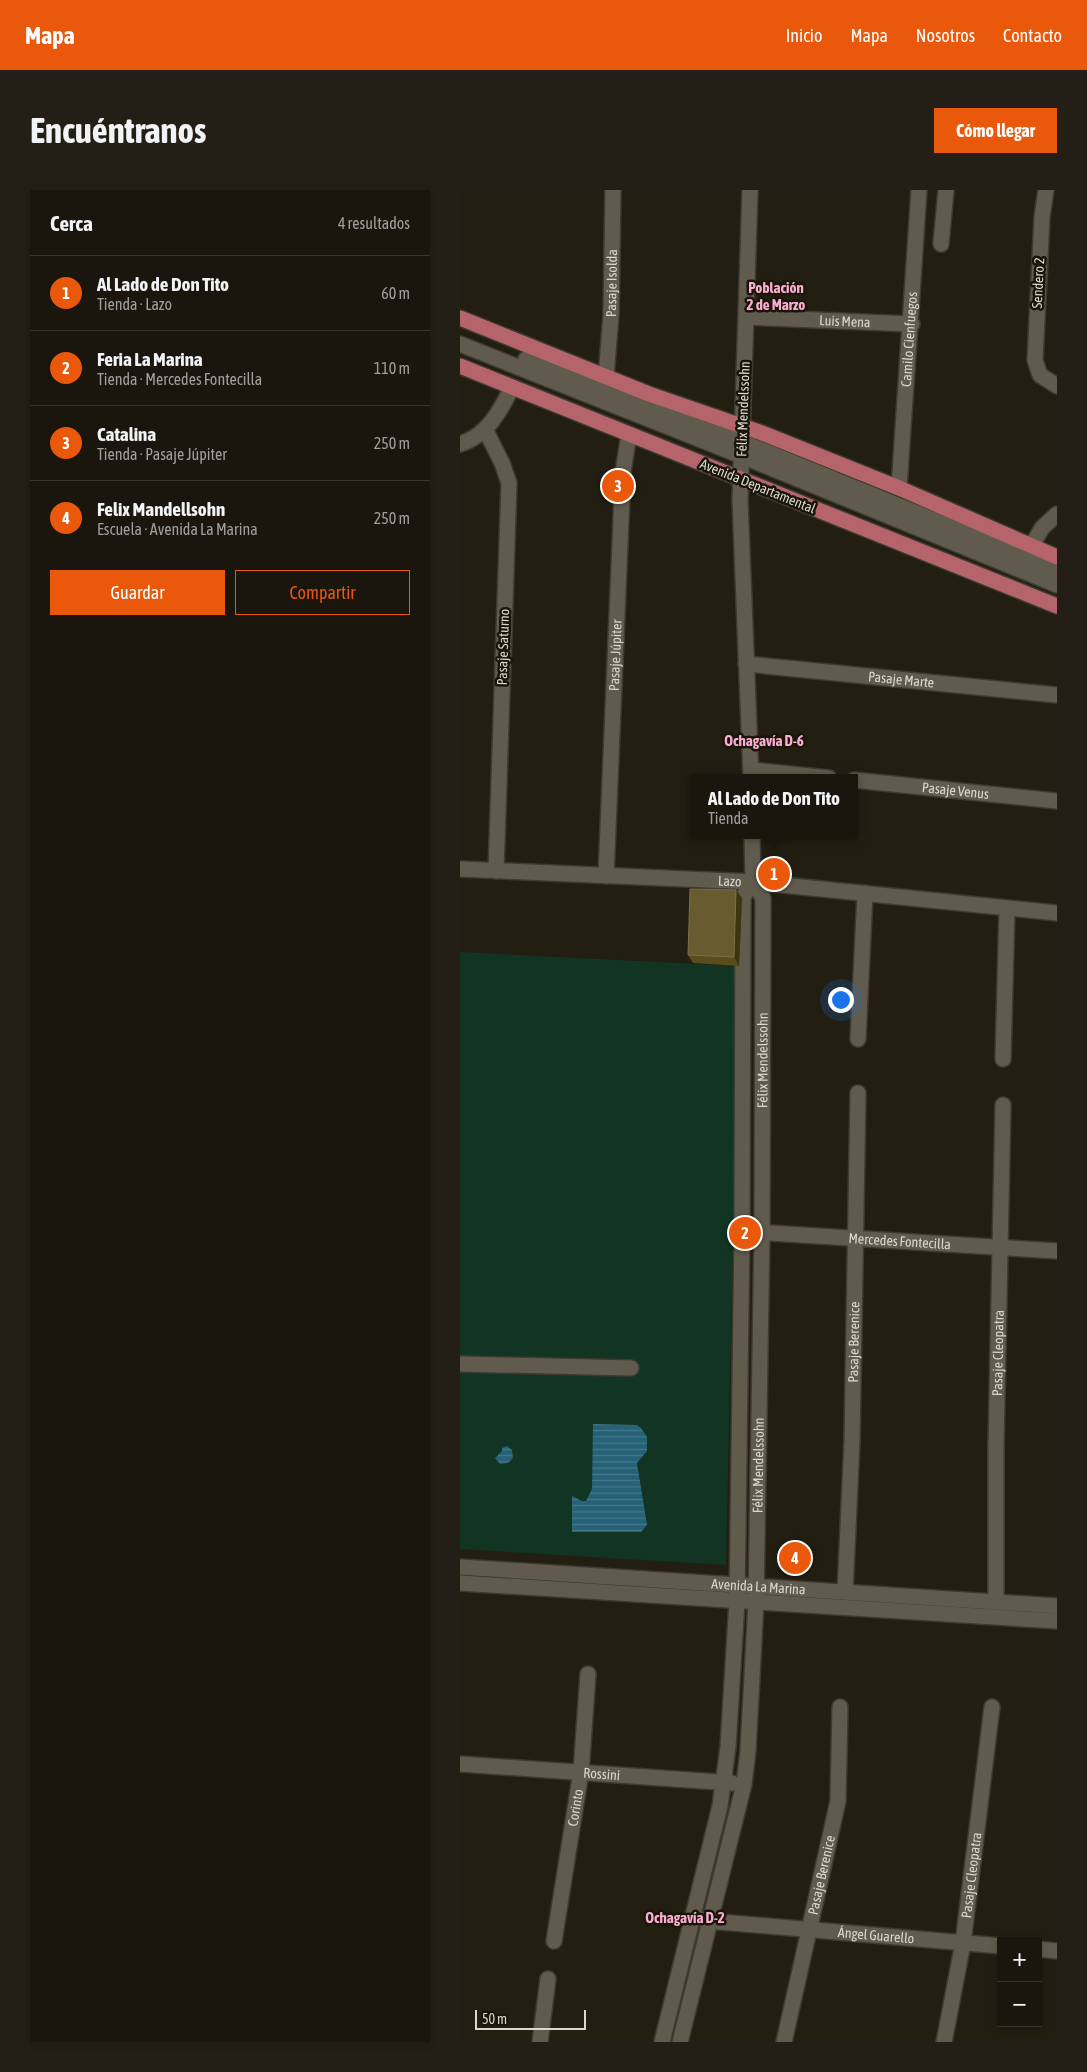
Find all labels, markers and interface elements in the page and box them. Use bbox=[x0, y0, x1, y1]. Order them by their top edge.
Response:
text: Mapa bbox=[25, 22, 75, 49]
text: Inicio bbox=[786, 25, 822, 46]
text: Mapa bbox=[850, 25, 888, 46]
text: Nosotros bbox=[916, 25, 975, 46]
text: Contacto bbox=[1003, 25, 1062, 46]
button: Cómo llegar bbox=[934, 108, 1057, 153]
text: Encuéntranos bbox=[30, 110, 206, 150]
text: Cerca bbox=[50, 211, 93, 235]
text: 4 resultados bbox=[338, 214, 410, 232]
street label: Pasaje Isolda bbox=[603, 249, 620, 317]
street label: Sendero 2 bbox=[1029, 257, 1047, 309]
text: Al Lado de Don Tito bbox=[97, 273, 229, 295]
district label: Población 2 de Marzo bbox=[747, 279, 805, 313]
text: 1 bbox=[62, 284, 70, 302]
text: 60 m bbox=[381, 284, 410, 302]
street label: Camilo Cienfuegos bbox=[898, 291, 920, 387]
text: Tienda · Lazo bbox=[97, 295, 172, 313]
street label: Luis Mena bbox=[819, 312, 871, 330]
text: Feria La Marina bbox=[97, 348, 203, 370]
text: 2 bbox=[62, 359, 70, 377]
text: 110 m bbox=[374, 359, 410, 377]
street label: Félix Mendelssohn bbox=[733, 361, 753, 457]
text: Tienda · Mercedes Fontecilla bbox=[97, 370, 262, 388]
text: Catalina bbox=[97, 423, 156, 445]
text: 3 bbox=[62, 434, 70, 452]
text: 250 m bbox=[374, 434, 410, 452]
text: Tienda · Pasaje Júpiter bbox=[97, 445, 227, 463]
street label: Avenida Departamental bbox=[698, 455, 818, 517]
pin: 3 bbox=[602, 467, 634, 505]
text: Felix Mandellsohn bbox=[97, 498, 225, 520]
text: 4 bbox=[62, 509, 70, 527]
text: 250 m bbox=[374, 509, 410, 527]
text: Escuela · Avenida La Marina bbox=[97, 520, 258, 538]
button: Guardar bbox=[50, 570, 225, 615]
button: Compartir bbox=[235, 570, 410, 615]
street label: Pasaje Saturno bbox=[494, 608, 512, 686]
street label: Pasaje Júpiter bbox=[606, 618, 625, 691]
street label: Pasaje Marte bbox=[867, 668, 935, 691]
district label: Ochagavía D-6 bbox=[724, 732, 804, 749]
popup bbox=[690, 774, 858, 839]
street label: Pasaje Venus bbox=[921, 779, 990, 802]
text: Al Lado de Don Tito bbox=[708, 787, 840, 809]
text: Tienda bbox=[708, 809, 749, 827]
pin: 1 bbox=[758, 855, 790, 893]
street label: Lazo bbox=[718, 872, 742, 889]
your location bbox=[828, 987, 854, 1013]
street label: Félix Mendelssohn bbox=[754, 1012, 771, 1108]
pin: 2 bbox=[729, 1214, 761, 1252]
street label: Mercedes Fontecilla bbox=[848, 1230, 951, 1252]
street label: Pasaje Berenice bbox=[845, 1301, 862, 1383]
street label: Pasaje Cleopatra bbox=[989, 1310, 1007, 1396]
street label: Félix Mendelssohn bbox=[749, 1417, 767, 1513]
pin: 4 bbox=[779, 1539, 811, 1577]
street label: Avenida La Marina bbox=[711, 1575, 806, 1598]
street label: Rossini bbox=[583, 1765, 621, 1783]
street label: Corinto bbox=[564, 1788, 586, 1828]
street label: Pasaje Cleopatra bbox=[958, 1831, 985, 1919]
street label: Pasaje Berenice bbox=[805, 1834, 838, 1916]
district label: Ochagavía D-2 bbox=[645, 1909, 725, 1926]
street label: Ángel Guarello bbox=[837, 1924, 915, 1947]
map controls bbox=[997, 1937, 1042, 2027]
button: + bbox=[997, 1937, 1042, 1982]
button: − bbox=[997, 1982, 1042, 2027]
scale bar bbox=[475, 2007, 586, 2030]
text: 50 m bbox=[482, 2011, 507, 2027]

